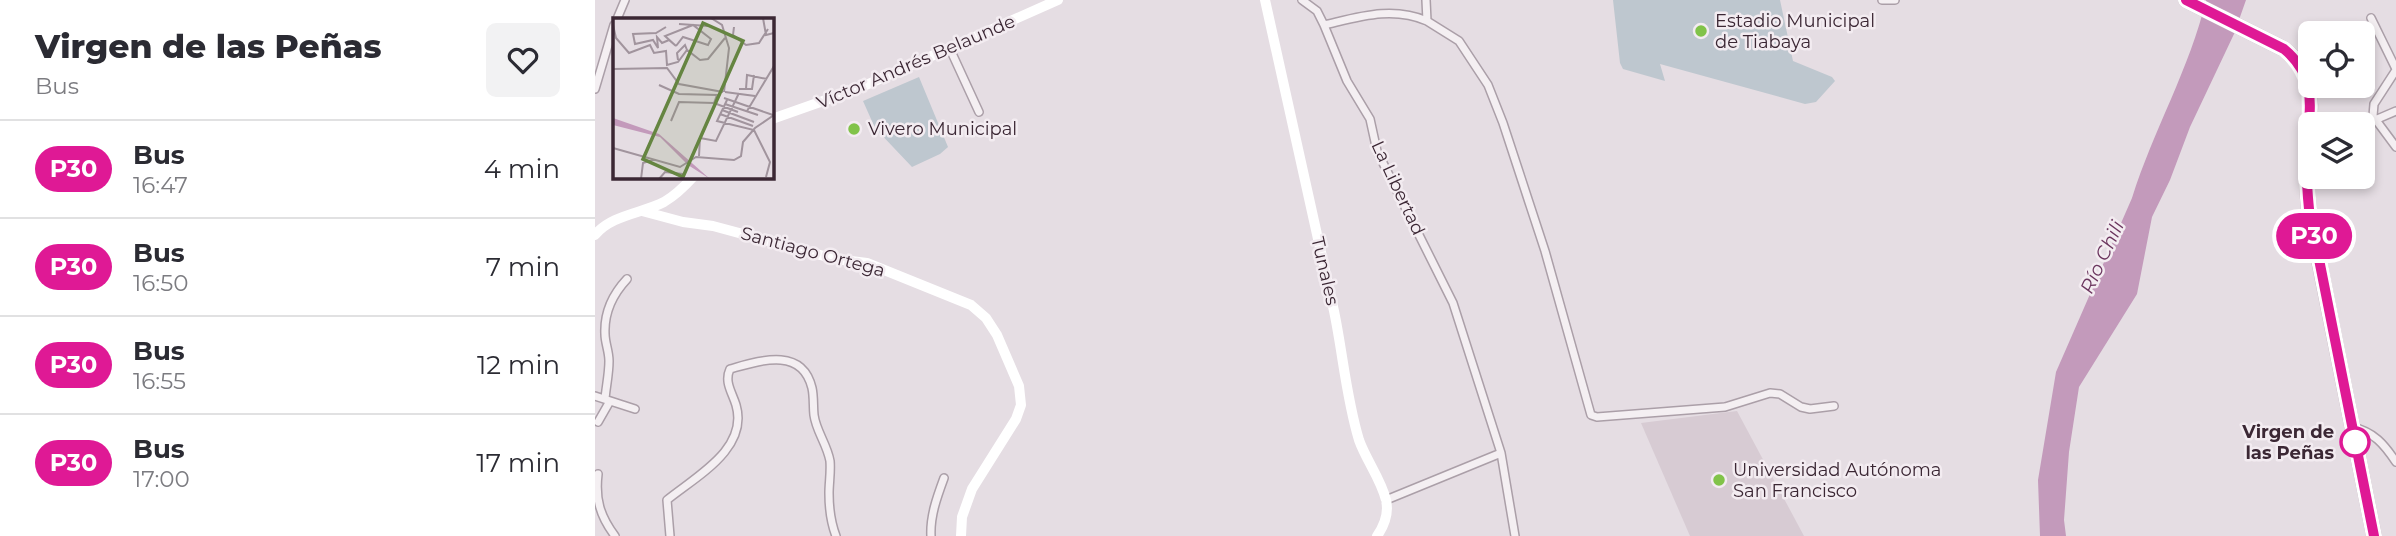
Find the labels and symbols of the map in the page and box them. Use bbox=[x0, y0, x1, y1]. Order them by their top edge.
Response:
street label: Víctor Andrés Belaunde bbox=[813, 10, 1019, 114]
place label: Estadio Municipal de Tiabaya bbox=[1715, 10, 1875, 53]
inset map bbox=[613, 18, 773, 178]
marker: Estadio Municipal de Tiabaya bbox=[1693, 23, 1709, 39]
place label: Vivero Municipal bbox=[868, 118, 1017, 140]
marker: Vivero Municipal bbox=[846, 121, 862, 137]
street label: La Libertad bbox=[1367, 137, 1429, 239]
line badge: P30 bbox=[2274, 213, 2354, 259]
water label: Río Chili bbox=[2075, 216, 2129, 297]
street label: Santiago Ortega bbox=[739, 222, 887, 282]
street label: Tunales bbox=[1306, 235, 1344, 308]
place label: Virgen de las Peñas bbox=[2241, 421, 2334, 464]
marker: Virgen de las Peñas bbox=[2340, 427, 2370, 457]
place label: Universidad Autónoma San Francisco bbox=[1733, 459, 1941, 502]
marker: Universidad Autónoma San Francisco bbox=[1711, 472, 1727, 488]

